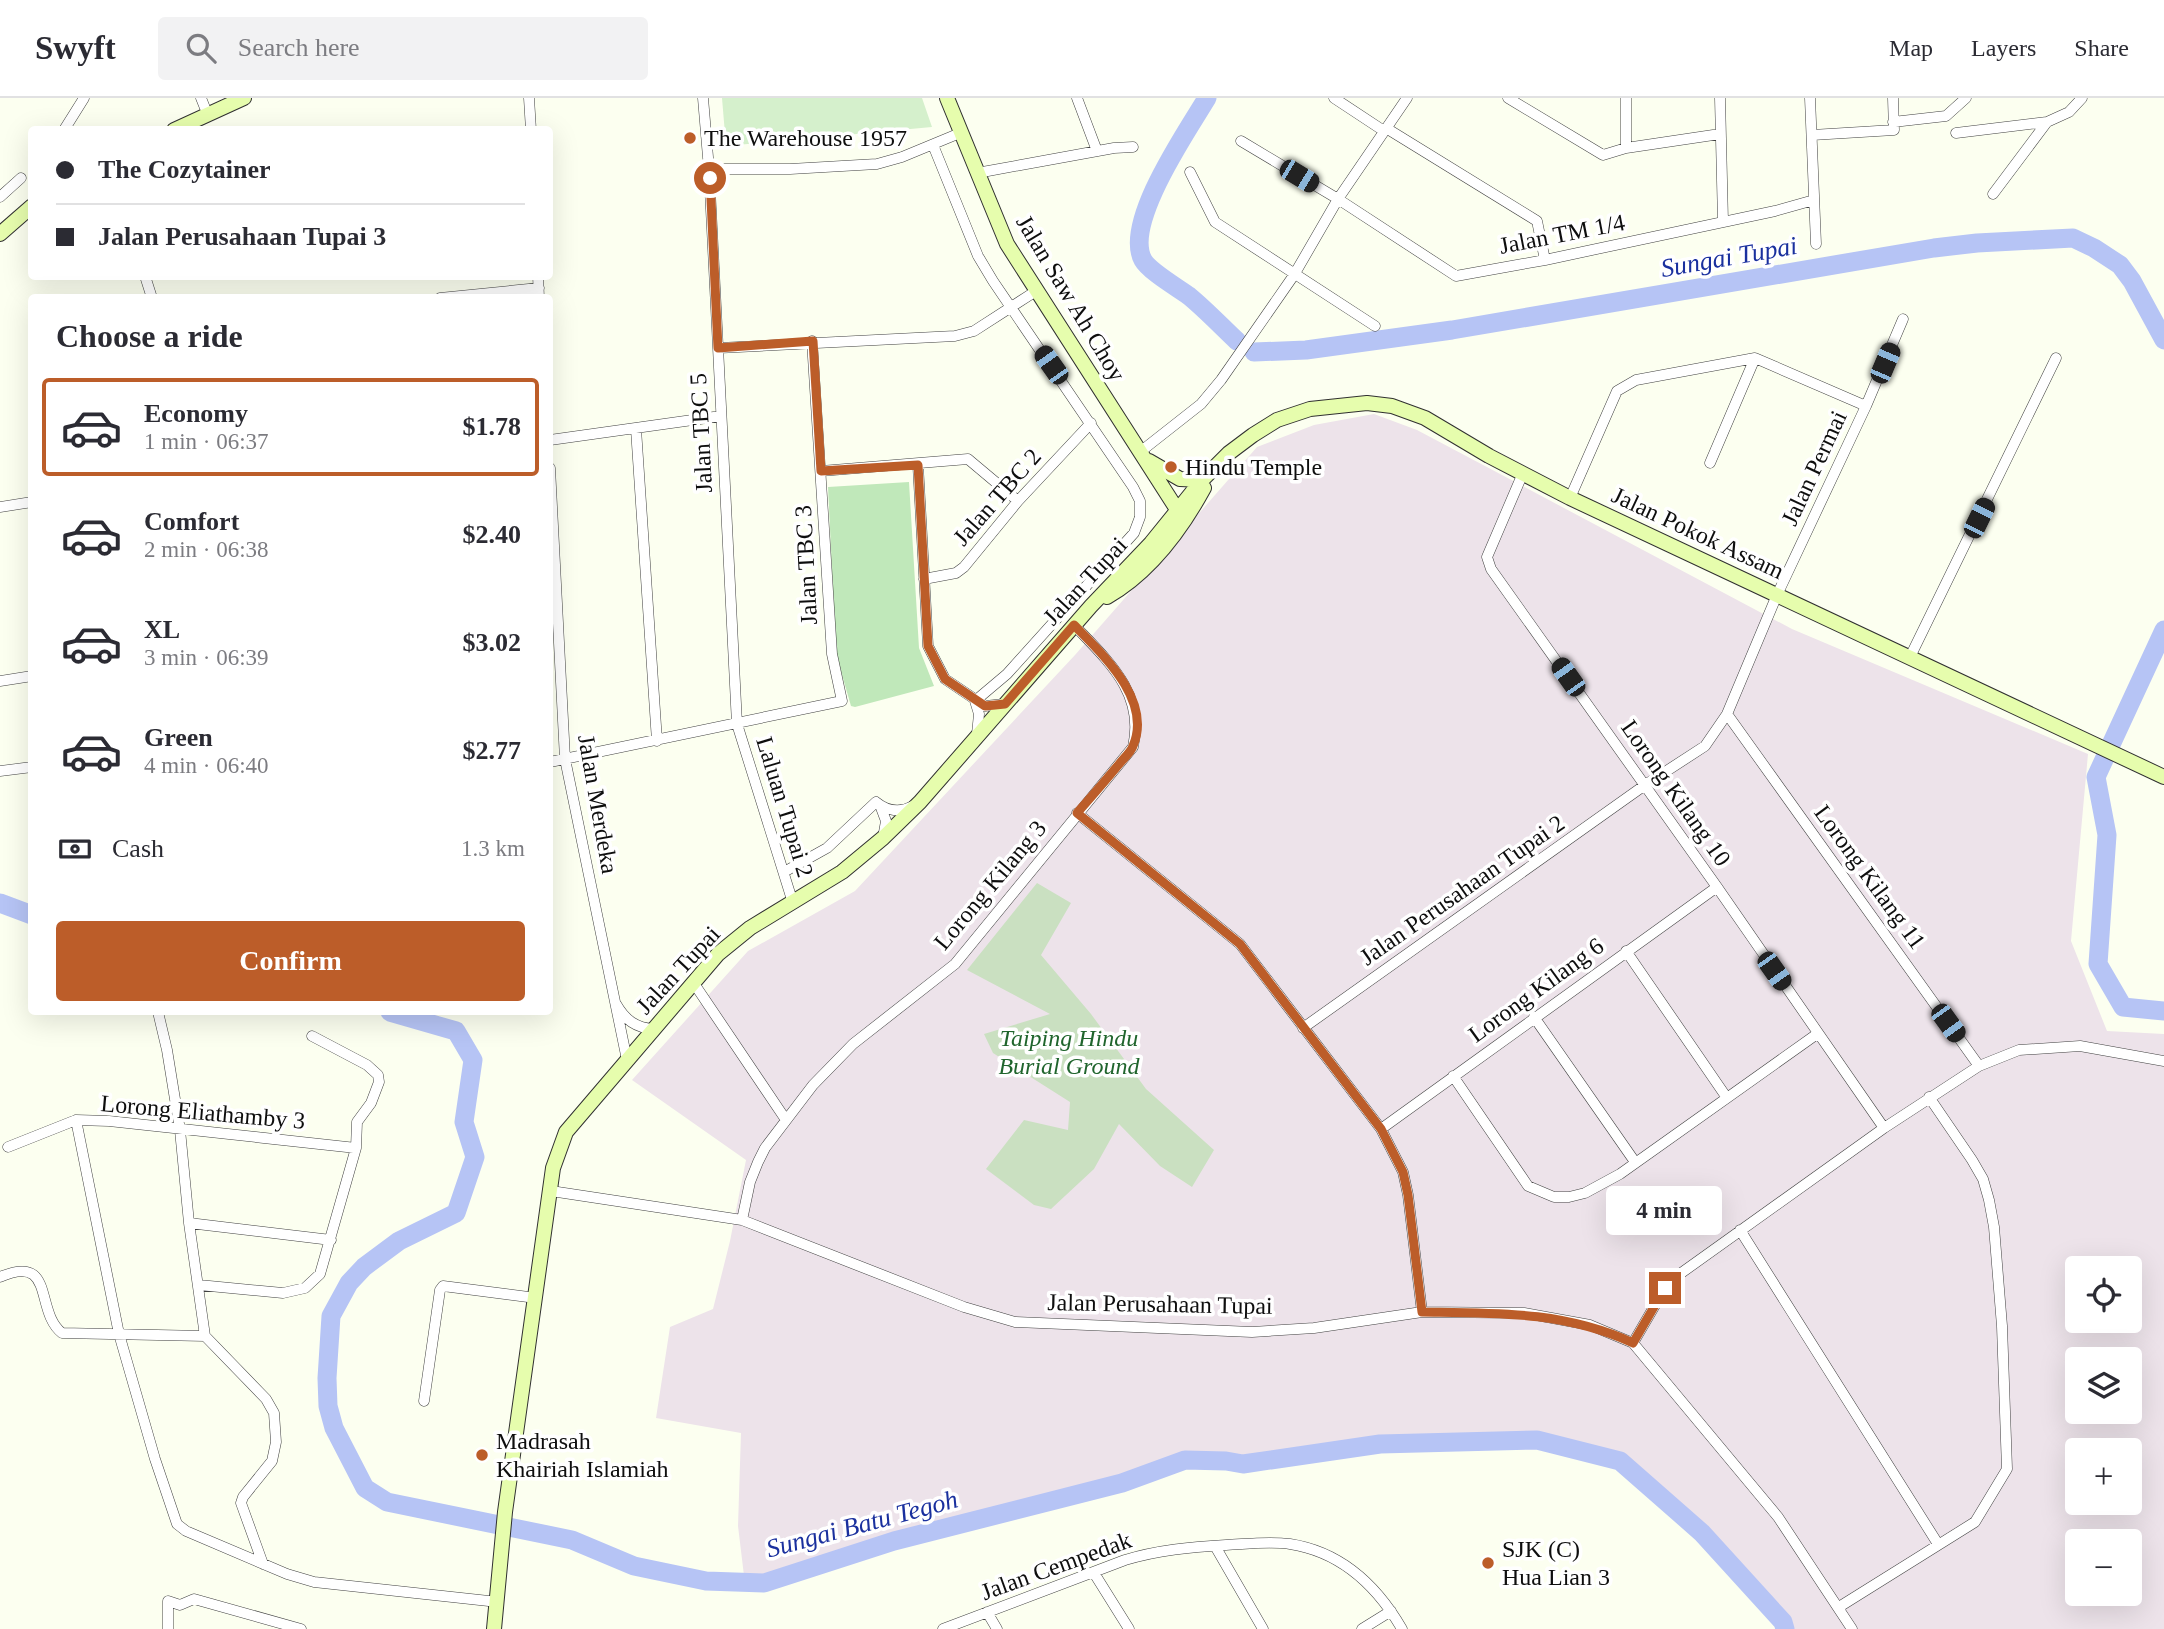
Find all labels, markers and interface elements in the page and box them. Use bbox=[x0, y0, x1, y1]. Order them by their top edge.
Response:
search box bbox=[158, 17, 648, 80]
icon: search bbox=[182, 29, 220, 67]
text: Swyft bbox=[35, 30, 116, 66]
text: Search here bbox=[238, 33, 360, 62]
text: Map bbox=[1889, 35, 1933, 61]
text: Layers bbox=[1971, 35, 2036, 61]
text: Share bbox=[2074, 35, 2129, 61]
place label: The Warehouse 1957 bbox=[704, 125, 907, 151]
marker: The Warehouse 1957 bbox=[682, 130, 698, 146]
text: The Cozytainer bbox=[98, 155, 271, 184]
car bbox=[1276, 156, 1323, 196]
route start bbox=[694, 162, 726, 194]
street label: Jalan TM 1/4 bbox=[1497, 209, 1627, 259]
street label: Jalan Saw Ah Choy bbox=[1011, 210, 1131, 386]
text: Jalan Perusahaan Tupai 3 bbox=[98, 222, 386, 251]
water label: Sungai Tupai bbox=[1659, 231, 1799, 283]
text: Choose a ride bbox=[56, 318, 243, 354]
car bbox=[1868, 340, 1903, 386]
car bbox=[1031, 342, 1072, 388]
street label: Jalan TBC 5 bbox=[685, 373, 717, 493]
icon: car bbox=[60, 396, 123, 459]
text: Economy bbox=[144, 399, 248, 428]
street label: Jalan Permai bbox=[1776, 406, 1852, 529]
text: $1.78 bbox=[463, 412, 521, 441]
text: 1 min · 06:37 bbox=[144, 429, 269, 454]
street label: Jalan TBC 2 bbox=[948, 443, 1046, 551]
place label: Hindu Temple bbox=[1185, 454, 1322, 480]
marker: Hindu Temple bbox=[1163, 459, 1179, 475]
street label: Jalan Pokok Assam bbox=[1608, 482, 1788, 584]
car bbox=[1961, 495, 1998, 541]
icon: car bbox=[60, 504, 123, 567]
street label: Jalan TBC 3 bbox=[790, 505, 822, 625]
text: Comfort bbox=[144, 507, 239, 536]
text: $2.40 bbox=[463, 520, 521, 549]
street label: Jalan Tupai bbox=[1038, 532, 1132, 630]
text: 2 min · 06:38 bbox=[144, 537, 269, 562]
icon: car bbox=[60, 612, 123, 675]
text: XL bbox=[144, 615, 180, 644]
text: $3.02 bbox=[463, 628, 521, 657]
text: 3 min · 06:39 bbox=[144, 645, 269, 670]
car bbox=[1548, 654, 1589, 700]
street label: Lorong Kilang 10 bbox=[1616, 715, 1736, 871]
icon: car bbox=[60, 720, 123, 783]
text: Green bbox=[144, 723, 213, 752]
street label: Jalan Merdeka bbox=[573, 733, 623, 876]
street label: Laluan Tupai 2 bbox=[751, 734, 819, 880]
text: $2.77 bbox=[463, 736, 521, 765]
text: 4 min · 06:40 bbox=[144, 753, 269, 778]
street label: Lorong Kilang 11 bbox=[1809, 800, 1931, 954]
street label: Jalan Perusahaan Tupai 2 bbox=[1355, 810, 1569, 970]
street label: Lorong Kilang 3 bbox=[929, 815, 1051, 955]
icon: cash bbox=[56, 830, 94, 868]
text: Cash bbox=[112, 834, 164, 863]
text: 1.3 km bbox=[461, 836, 525, 861]
button: Confirm bbox=[56, 921, 525, 1001]
street label: Jalan Tupai bbox=[631, 921, 725, 1019]
street label: Lorong Kilang 6 bbox=[1464, 932, 1608, 1048]
car bbox=[1754, 948, 1795, 994]
car bbox=[1928, 1000, 1969, 1046]
park label: Taiping Hindu Burial Ground bbox=[998, 1025, 1141, 1079]
street label: Lorong Eliathamby 3 bbox=[100, 1090, 306, 1134]
callout: 4 min bbox=[1607, 1186, 1723, 1236]
text: 4 min bbox=[1636, 1198, 1692, 1223]
map controls bbox=[2065, 1256, 2142, 1606]
button: locate bbox=[2065, 1256, 2142, 1333]
route end bbox=[1649, 1272, 1681, 1304]
street label: Jalan Perusahaan Tupai bbox=[1047, 1289, 1273, 1319]
button: layers bbox=[2065, 1347, 2142, 1424]
place label: Madrasah Khairiah Islamiah bbox=[496, 1428, 669, 1482]
button: + bbox=[2065, 1438, 2142, 1515]
marker: Madrasah Khairiah Islamiah bbox=[474, 1447, 490, 1463]
water label: Sungai Batu Tegoh bbox=[763, 1485, 961, 1563]
street label: Jalan Cempedak bbox=[977, 1527, 1135, 1605]
button: − bbox=[2065, 1529, 2142, 1606]
place label: SJK (C) Hua Lian 3 bbox=[1502, 1536, 1610, 1590]
marker: SJK (C) Hua Lian 3 bbox=[1480, 1555, 1496, 1571]

